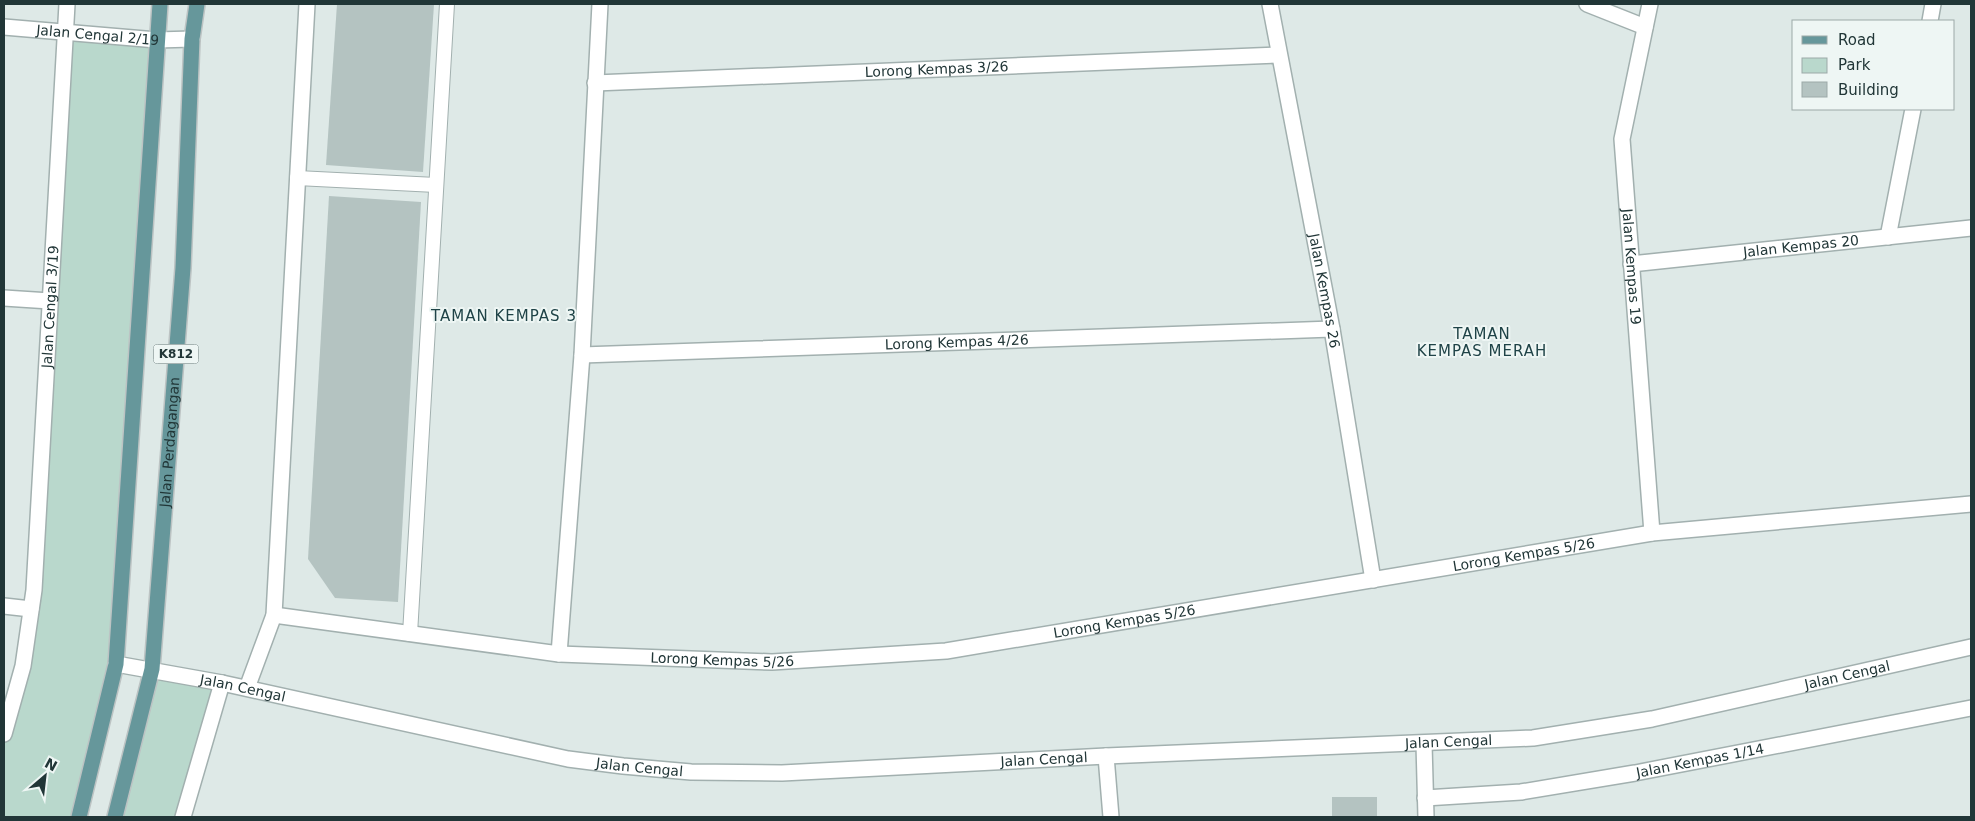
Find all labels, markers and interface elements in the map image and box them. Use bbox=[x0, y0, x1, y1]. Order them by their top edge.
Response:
legend bbox=[1792, 20, 1955, 110]
street label: Jalan Cengal 2/19 bbox=[35, 22, 160, 48]
text: Road bbox=[1838, 31, 1876, 49]
text: Park bbox=[1838, 56, 1871, 74]
street label: Lorong Kempas 3/26 bbox=[865, 58, 1009, 80]
text: Building bbox=[1838, 81, 1899, 99]
street label: Jalan Kempas 19 bbox=[1619, 207, 1644, 325]
street label: Jalan Kempas 26 bbox=[1306, 231, 1343, 349]
street label: Jalan Kempas 20 bbox=[1741, 232, 1860, 260]
street label: Jalan Cengal 3/19 bbox=[38, 245, 61, 370]
district label: TAMAN KEMPAS 3 bbox=[430, 307, 577, 325]
district label: TAMAN KEMPAS MERAH bbox=[1417, 325, 1547, 360]
street label: Lorong Kempas 4/26 bbox=[885, 332, 1029, 352]
road number: K812 bbox=[154, 344, 198, 364]
street label: Jalan Perdagangan bbox=[156, 376, 183, 509]
street label: Lorong Kempas 5/26 bbox=[1452, 535, 1596, 574]
street label: Lorong Kempas 5/26 bbox=[1052, 601, 1197, 641]
street label: Lorong Kempas 5/26 bbox=[650, 649, 795, 670]
street label: Jalan Cengal bbox=[1802, 658, 1891, 693]
street label: Jalan Cengal bbox=[198, 671, 287, 705]
street label: Jalan Cengal bbox=[1404, 732, 1492, 751]
street label: Jalan Kempas 1/14 bbox=[1634, 740, 1765, 781]
street label: Jalan Cengal bbox=[999, 749, 1088, 770]
north arrow bbox=[20, 751, 70, 801]
text: N bbox=[42, 755, 60, 774]
street label: Jalan Cengal bbox=[594, 755, 684, 779]

